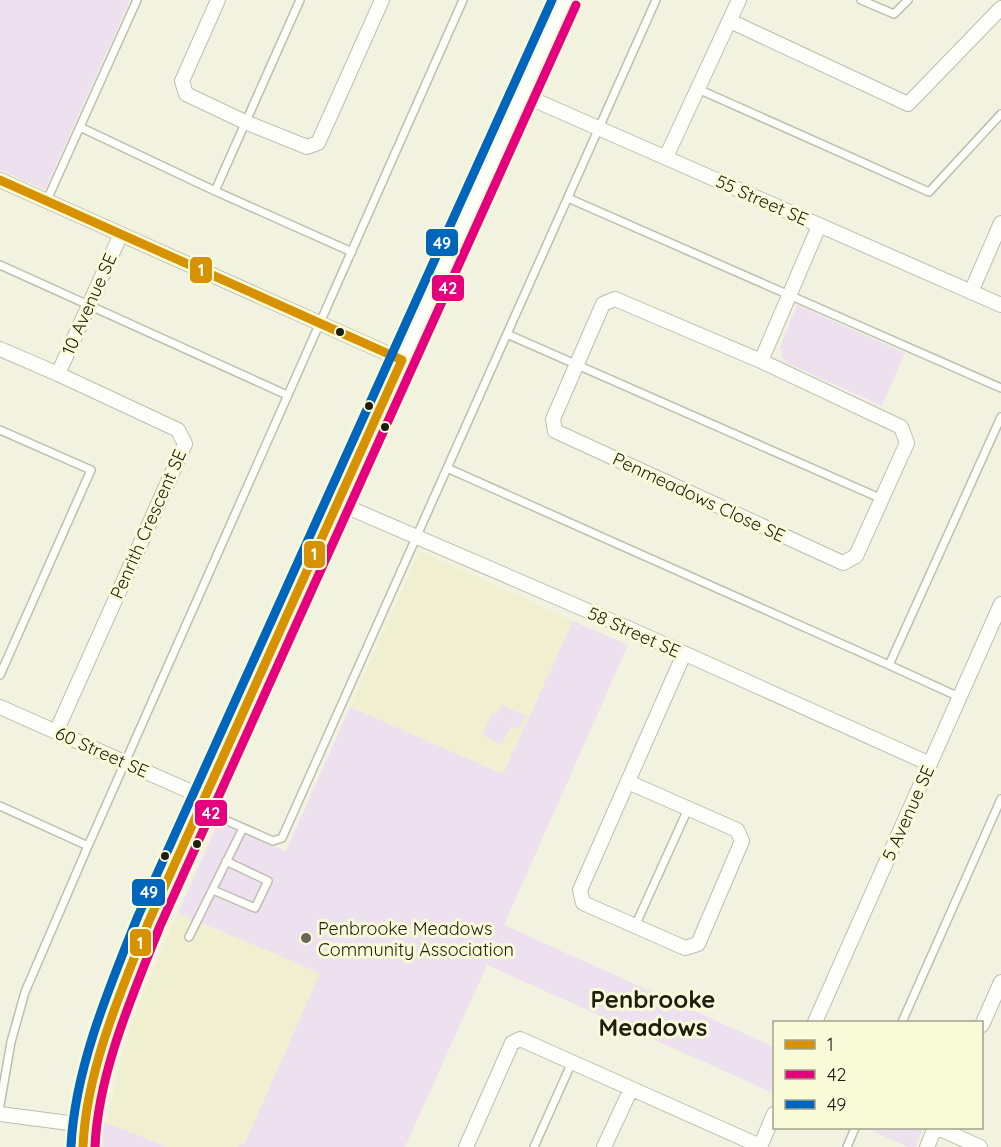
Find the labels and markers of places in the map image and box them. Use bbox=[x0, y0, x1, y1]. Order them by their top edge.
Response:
unlabelled marker bbox=[334, 326, 346, 338]
unlabelled marker bbox=[363, 400, 375, 412]
unlabelled marker bbox=[379, 421, 391, 433]
unlabelled marker bbox=[191, 838, 203, 850]
unlabelled marker bbox=[159, 850, 171, 862]
place label: Penbrooke Meadows Community Association bbox=[318, 917, 514, 961]
marker: Penbrooke Meadows Community Association bbox=[299, 931, 313, 945]

